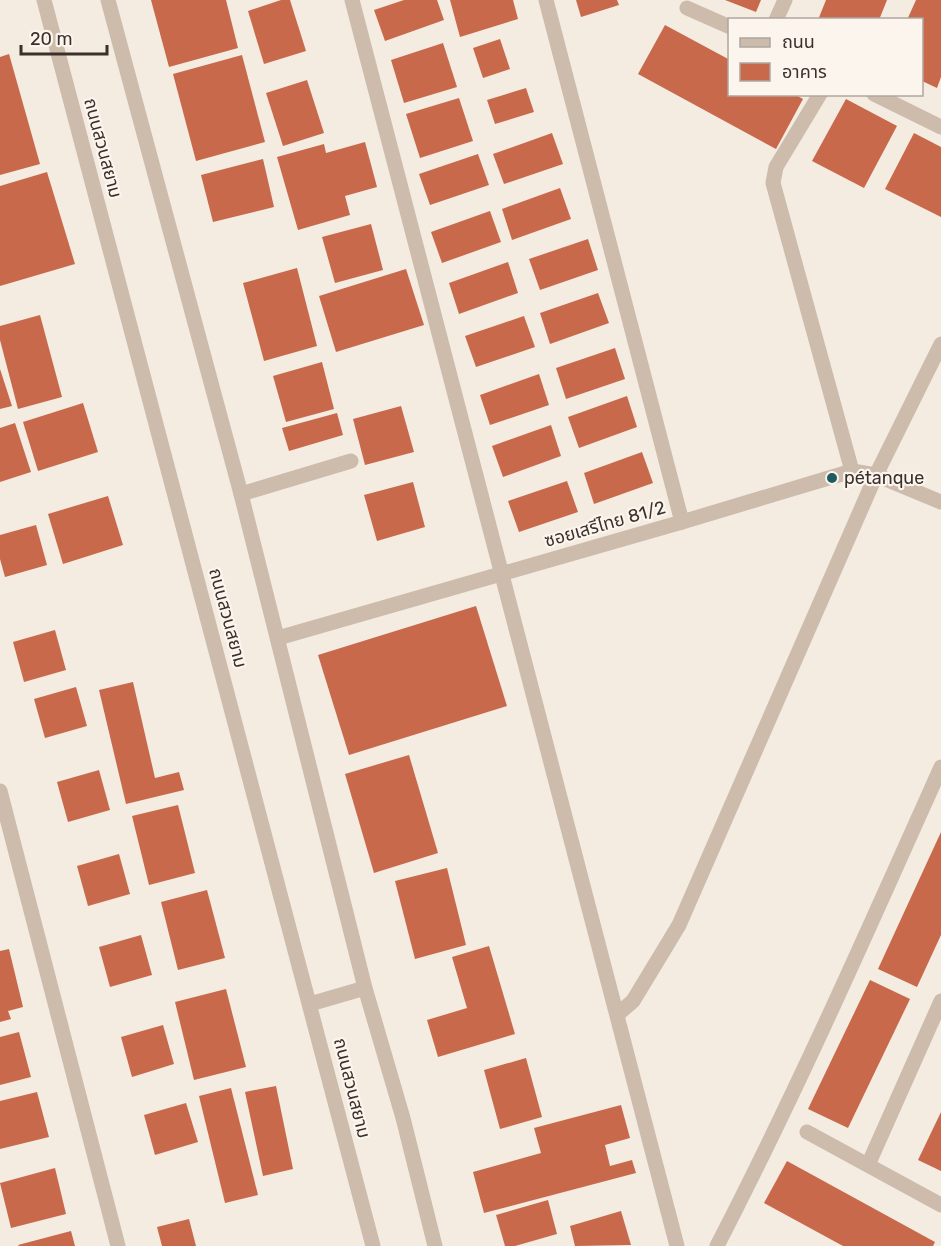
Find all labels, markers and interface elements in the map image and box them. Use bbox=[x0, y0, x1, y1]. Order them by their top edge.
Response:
scale bar bbox=[21, 18, 106, 56]
legend bbox=[728, 18, 923, 96]
text: 20 m bbox=[30, 28, 72, 50]
text: ถนน bbox=[782, 31, 815, 53]
text: อาคาร bbox=[782, 61, 827, 83]
street label: ถนนสวนสยาม bbox=[79, 96, 127, 200]
place label: pétanque bbox=[844, 467, 924, 489]
marker: pétanque bbox=[825, 471, 839, 485]
street label: ซอยเสรีไทย 81/2 bbox=[542, 496, 668, 552]
street label: ถนนสวนสยาม bbox=[204, 566, 252, 670]
street label: ถนนสวนสยาม bbox=[329, 1036, 375, 1140]

